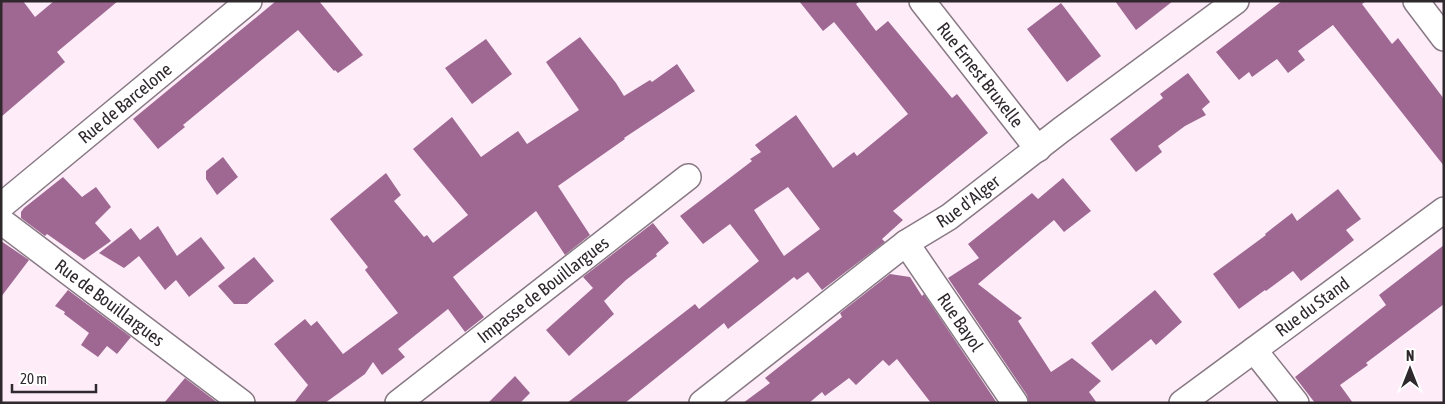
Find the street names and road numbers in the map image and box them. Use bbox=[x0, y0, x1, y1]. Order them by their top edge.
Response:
street label: Rue Ernest Bruxelle bbox=[933, 18, 1028, 131]
street label: Rue de Barcelone bbox=[74, 58, 176, 148]
street label: Rue d'Alger bbox=[933, 170, 1004, 232]
street label: Impasse de Bouillargues bbox=[473, 232, 613, 347]
street label: Rue de Bouillargues bbox=[51, 255, 168, 350]
street label: Rue du Stand bbox=[1271, 272, 1353, 341]
street label: Rue Bayol bbox=[933, 289, 988, 355]

